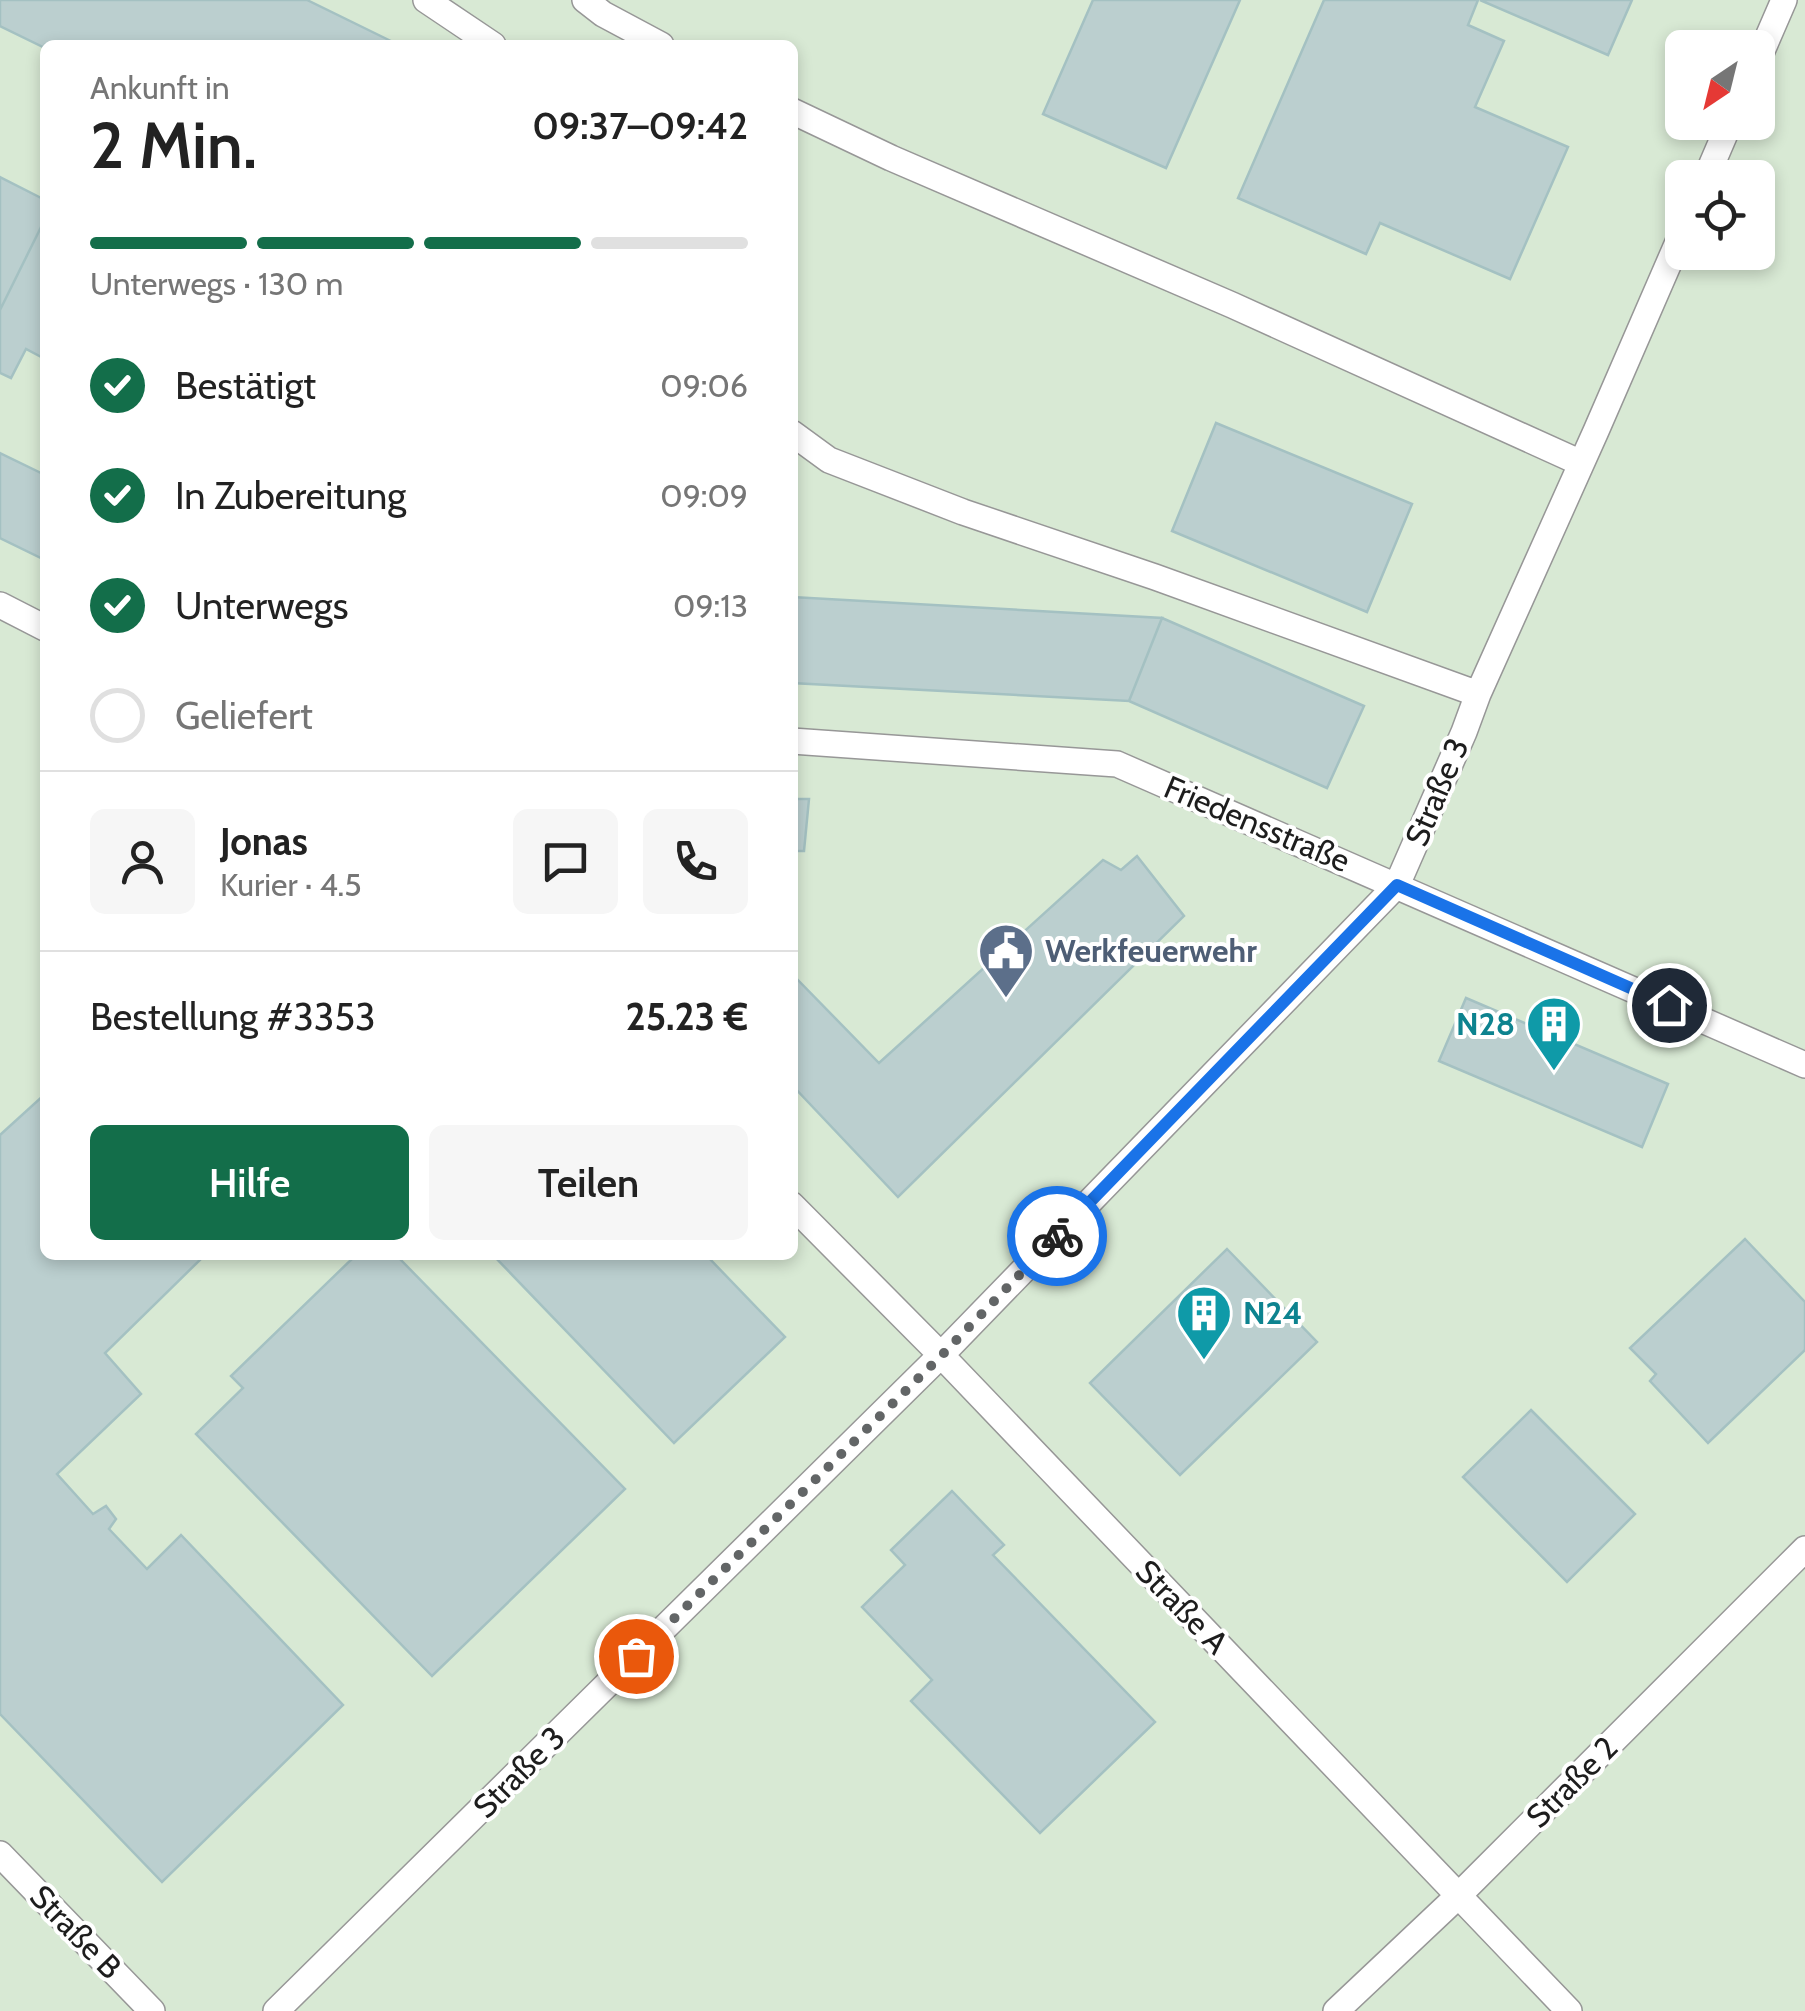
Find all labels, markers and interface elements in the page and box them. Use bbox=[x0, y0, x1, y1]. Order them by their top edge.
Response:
north arrow bbox=[1665, 30, 1775, 140]
map controls bbox=[1665, 30, 1775, 270]
text: Ankunft in bbox=[90, 68, 230, 107]
text: 09:37–09:42 bbox=[532, 102, 748, 149]
text: 2 Min. bbox=[90, 105, 257, 184]
button: locate bbox=[1665, 160, 1775, 270]
text: Unterwegs · 130 m bbox=[90, 264, 343, 303]
icon: check bbox=[90, 358, 145, 413]
text: Bestätigt bbox=[175, 362, 316, 409]
text: 09:06 bbox=[660, 366, 748, 405]
icon: check bbox=[90, 468, 145, 523]
text: In Zubereitung bbox=[175, 472, 406, 519]
text: 09:09 bbox=[660, 476, 748, 515]
icon: check bbox=[90, 578, 145, 633]
text: Unterwegs bbox=[175, 582, 348, 629]
text: 09:13 bbox=[673, 586, 748, 625]
text: Geliefert bbox=[175, 692, 313, 739]
street label: Straße 3 bbox=[1396, 732, 1477, 852]
street label: Friedensstraße bbox=[1159, 767, 1356, 880]
button: person bbox=[90, 809, 195, 914]
button: chat bbox=[513, 809, 618, 914]
button: phone bbox=[643, 809, 748, 914]
text: Jonas bbox=[220, 818, 308, 865]
text: Kurier · 4.5 bbox=[220, 865, 362, 904]
public building icon: Werkfeuerwehr bbox=[976, 921, 1036, 1000]
place label: Werkfeuerwehr bbox=[1045, 931, 1257, 970]
pin bbox=[1627, 963, 1712, 1048]
icon: home bbox=[1642, 978, 1697, 1033]
text: Bestellung #3353 bbox=[90, 993, 376, 1040]
text: 25.23 € bbox=[626, 993, 748, 1040]
building icon: N28 bbox=[1524, 994, 1584, 1073]
place label: N28 bbox=[1456, 1004, 1515, 1043]
button: Hilfe bbox=[90, 1125, 409, 1240]
button: Teilen bbox=[429, 1125, 748, 1240]
courier bbox=[1007, 1186, 1107, 1286]
icon: bike bbox=[1030, 1209, 1085, 1264]
building icon: N24 bbox=[1174, 1283, 1234, 1362]
place label: N24 bbox=[1243, 1293, 1302, 1332]
street label: Straße A bbox=[1128, 1551, 1237, 1662]
pin bbox=[594, 1614, 679, 1699]
icon: bag bbox=[609, 1629, 664, 1684]
street label: Straße 3 bbox=[465, 1718, 573, 1826]
street label: Straße 2 bbox=[1518, 1728, 1625, 1835]
street label: Straße B bbox=[22, 1877, 130, 1987]

